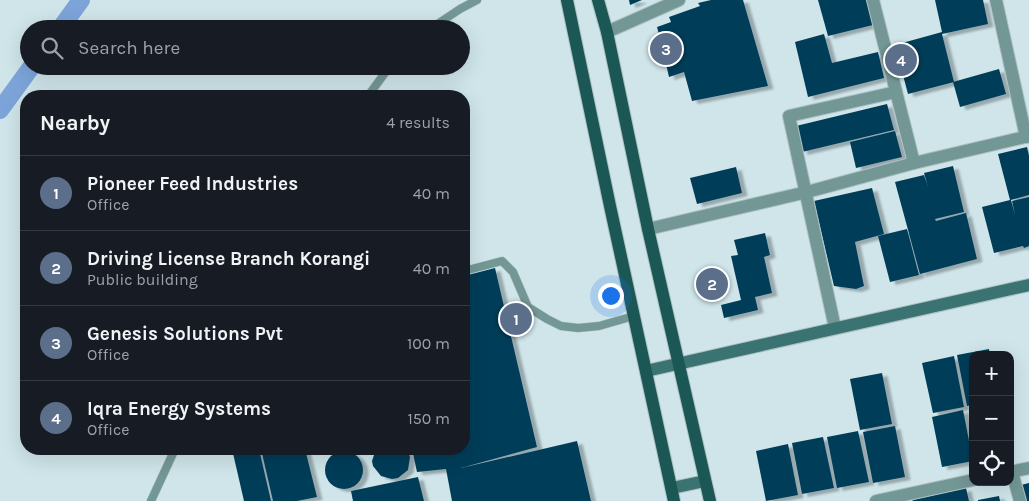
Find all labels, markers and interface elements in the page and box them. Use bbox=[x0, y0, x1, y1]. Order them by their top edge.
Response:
search box bbox=[20, 20, 470, 75]
pin: 3 bbox=[650, 30, 682, 68]
icon: search bbox=[38, 34, 66, 62]
text: Search here bbox=[78, 37, 180, 59]
pin: 4 bbox=[885, 41, 917, 79]
text: Nearby bbox=[40, 111, 110, 135]
text: 4 results bbox=[386, 113, 450, 132]
text: Pioneer Feed Industries bbox=[87, 173, 298, 195]
text: 1 bbox=[53, 184, 59, 203]
text: 40 m bbox=[413, 184, 450, 203]
text: Office bbox=[87, 195, 130, 214]
text: Driving License Branch Korangi bbox=[87, 248, 370, 270]
text: 2 bbox=[51, 259, 61, 278]
text: 40 m bbox=[413, 259, 450, 278]
pin: 2 bbox=[696, 265, 728, 303]
text: Public building bbox=[87, 270, 198, 289]
your location bbox=[598, 283, 624, 309]
pin: 1 bbox=[500, 300, 532, 338]
text: Genesis Solutions Pvt bbox=[87, 323, 283, 345]
text: 3 bbox=[51, 334, 61, 353]
text: 100 m bbox=[407, 334, 450, 353]
text: Office bbox=[87, 345, 130, 364]
map controls bbox=[969, 351, 1014, 486]
button: + bbox=[969, 351, 1014, 396]
button: − bbox=[969, 396, 1014, 441]
text: Iqra Energy Systems bbox=[87, 398, 271, 420]
text: 4 bbox=[51, 409, 61, 428]
text: 150 m bbox=[407, 409, 450, 428]
text: Office bbox=[87, 420, 130, 439]
button: locate bbox=[969, 441, 1014, 486]

